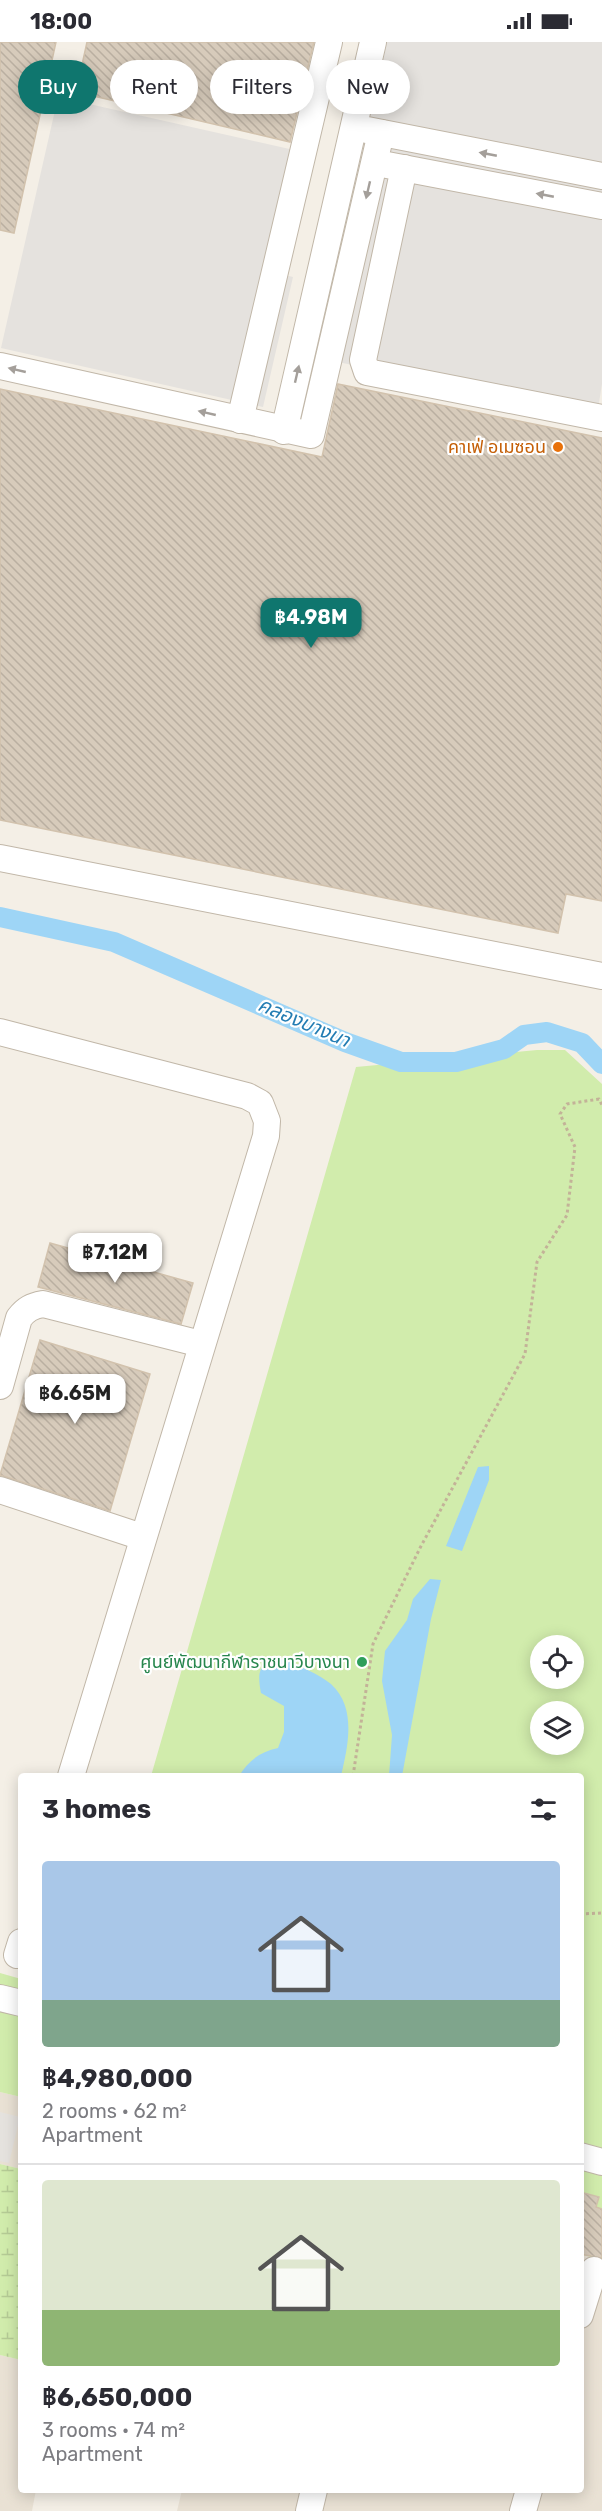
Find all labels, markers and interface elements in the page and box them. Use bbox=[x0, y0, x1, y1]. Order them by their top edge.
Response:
text: 18:00 bbox=[30, 8, 92, 35]
chip: Buy bbox=[18, 60, 98, 114]
chip: Rent bbox=[110, 60, 198, 114]
chip: Filters bbox=[210, 60, 314, 114]
chip: New bbox=[326, 60, 410, 114]
one-way arrow bbox=[478, 149, 497, 158]
one-way arrow bbox=[363, 181, 373, 199]
one-way arrow bbox=[535, 190, 554, 199]
one-way arrow bbox=[8, 364, 26, 374]
one-way arrow bbox=[293, 365, 303, 383]
one-way arrow bbox=[198, 407, 216, 417]
place label: คาเฟ่ อเมซอน bbox=[448, 436, 546, 458]
marker: คาเฟ่ อเมซอน bbox=[551, 440, 565, 454]
pin: ฿4.98M bbox=[262, 598, 360, 649]
text: ฿4.98M bbox=[275, 605, 347, 629]
water label: คลองบางนา bbox=[255, 992, 354, 1052]
pin: ฿7.12M bbox=[66, 1233, 164, 1284]
text: ฿7.12M bbox=[82, 1240, 148, 1264]
pin: ฿6.65M bbox=[26, 1374, 124, 1425]
text: ฿6.65M bbox=[39, 1381, 111, 1405]
map controls bbox=[530, 1635, 584, 1755]
button: locate bbox=[530, 1635, 584, 1689]
place label: ศูนย์พัฒนากีฬาราชนาวีบางนา bbox=[140, 1651, 350, 1674]
marker: ศูนย์พัฒนากีฬาราชนาวีบางนา bbox=[355, 1655, 369, 1669]
button: layers bbox=[530, 1701, 584, 1755]
icon: filters bbox=[527, 1793, 560, 1826]
text: 3 homes bbox=[42, 1794, 151, 1825]
icon: home bbox=[247, 1900, 355, 2008]
text: ฿4,980,000 bbox=[42, 2063, 193, 2094]
text: 2 rooms · 62 m² bbox=[42, 2099, 187, 2123]
text: Apartment bbox=[42, 2123, 143, 2147]
icon: home bbox=[247, 2219, 355, 2327]
text: ฿6,650,000 bbox=[42, 2382, 192, 2413]
text: 3 rooms · 74 m² bbox=[42, 2418, 185, 2442]
text: Apartment bbox=[42, 2442, 143, 2466]

